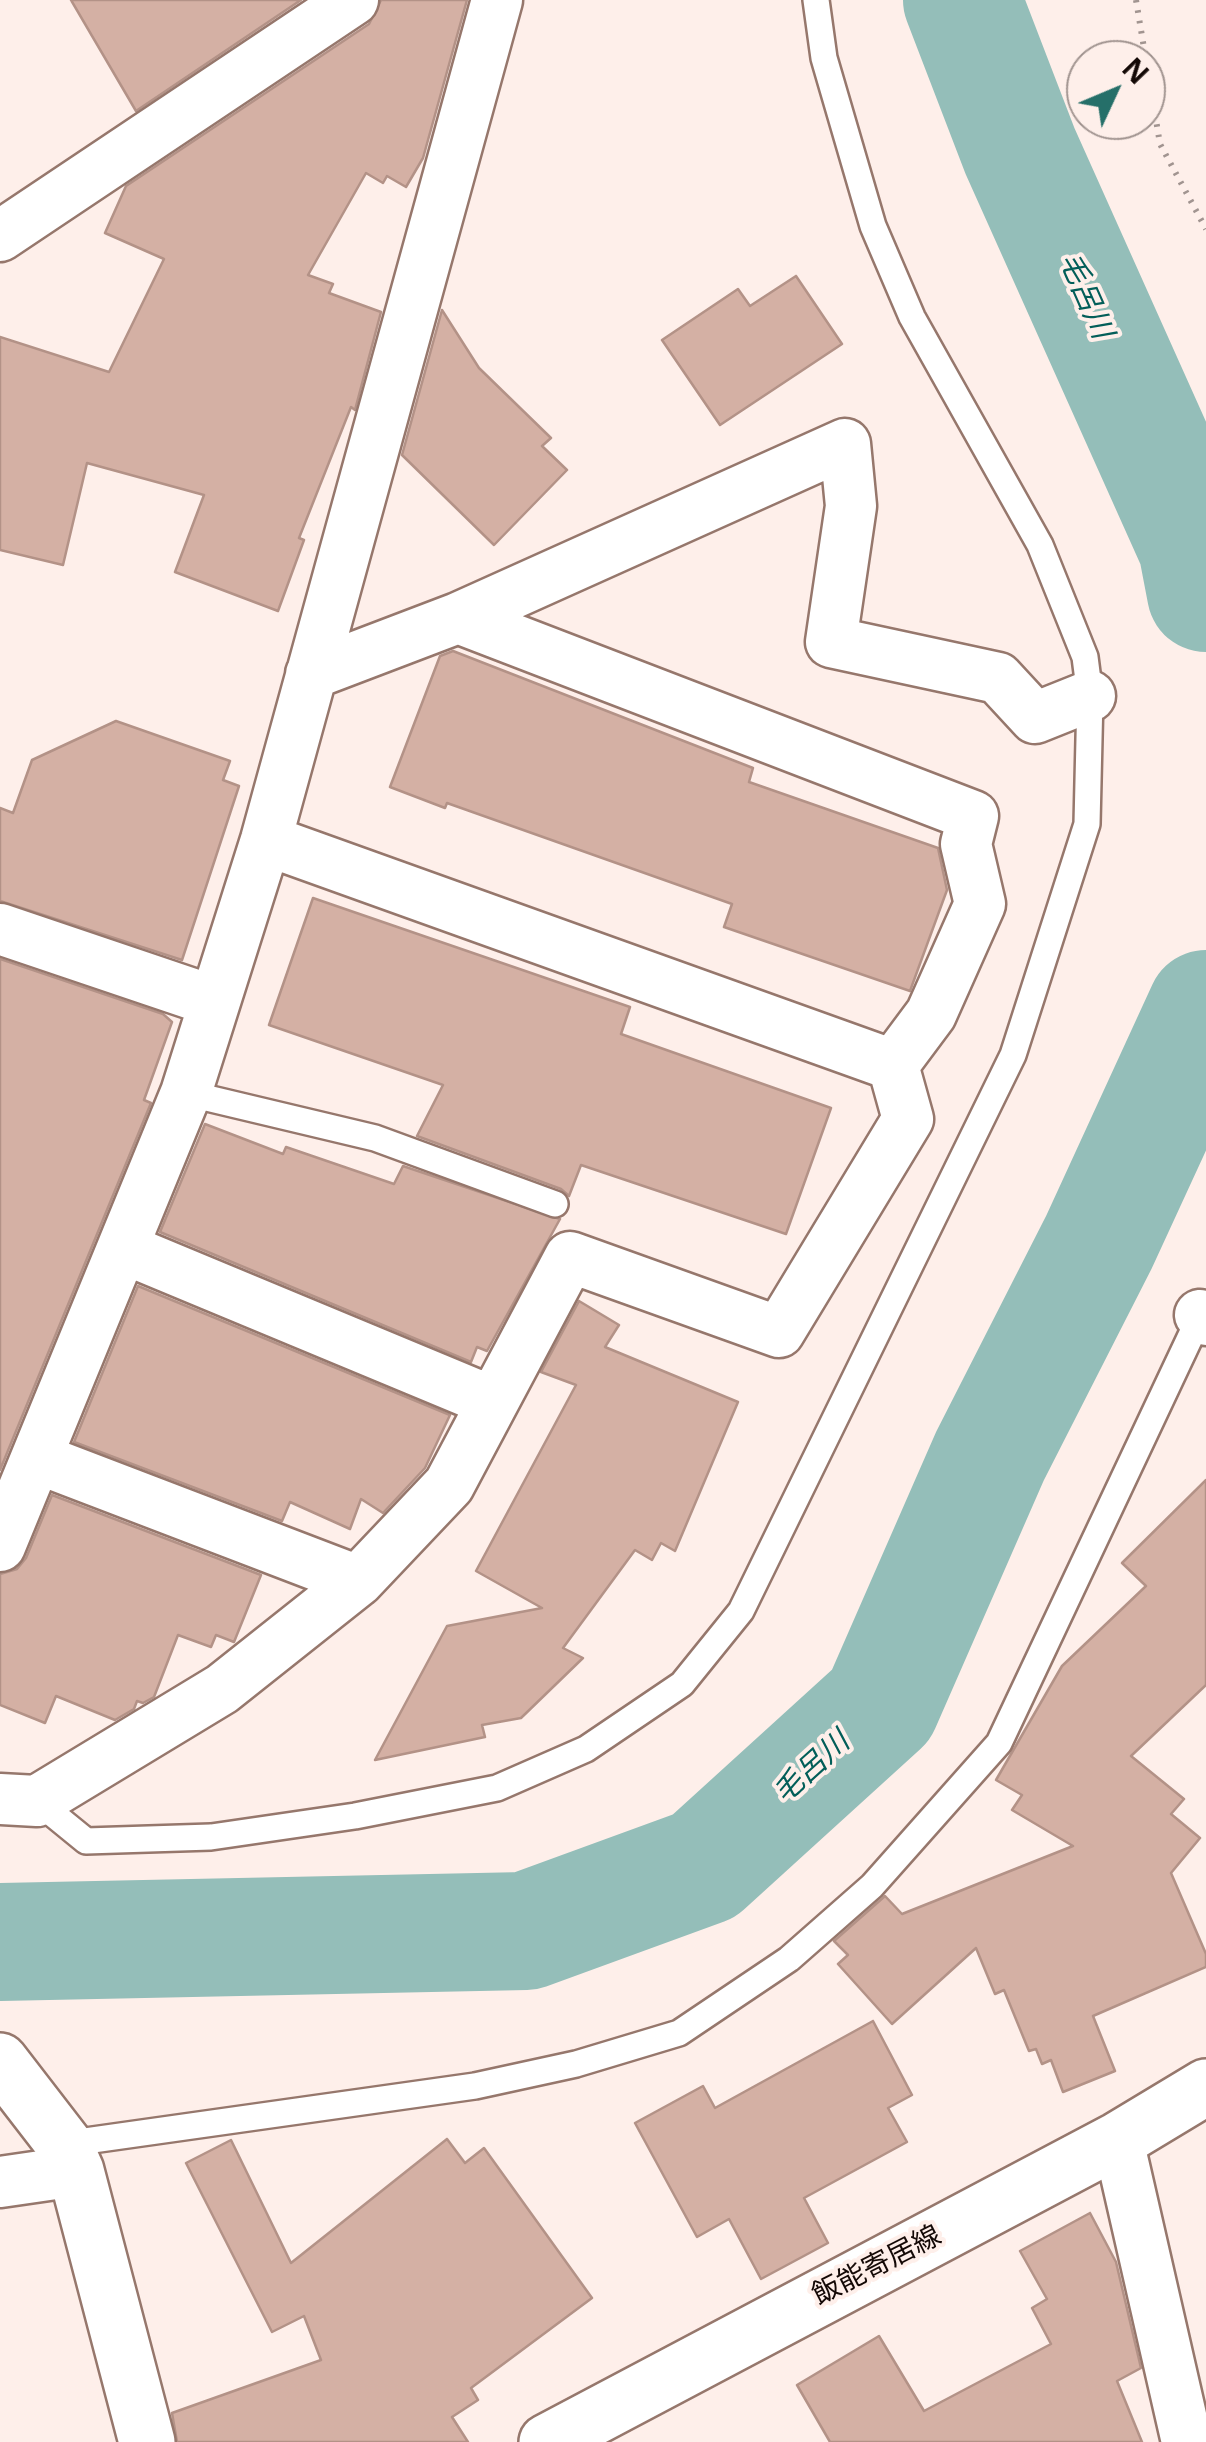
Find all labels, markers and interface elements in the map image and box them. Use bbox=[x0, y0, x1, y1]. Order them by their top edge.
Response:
north arrow bbox=[1066, 40, 1166, 140]
text: N bbox=[1115, 49, 1158, 92]
water label: 毛呂川 bbox=[1050, 248, 1120, 344]
water label: 毛呂川 bbox=[767, 1725, 857, 1811]
street label: 飯能寄居線 bbox=[807, 2219, 947, 2313]

